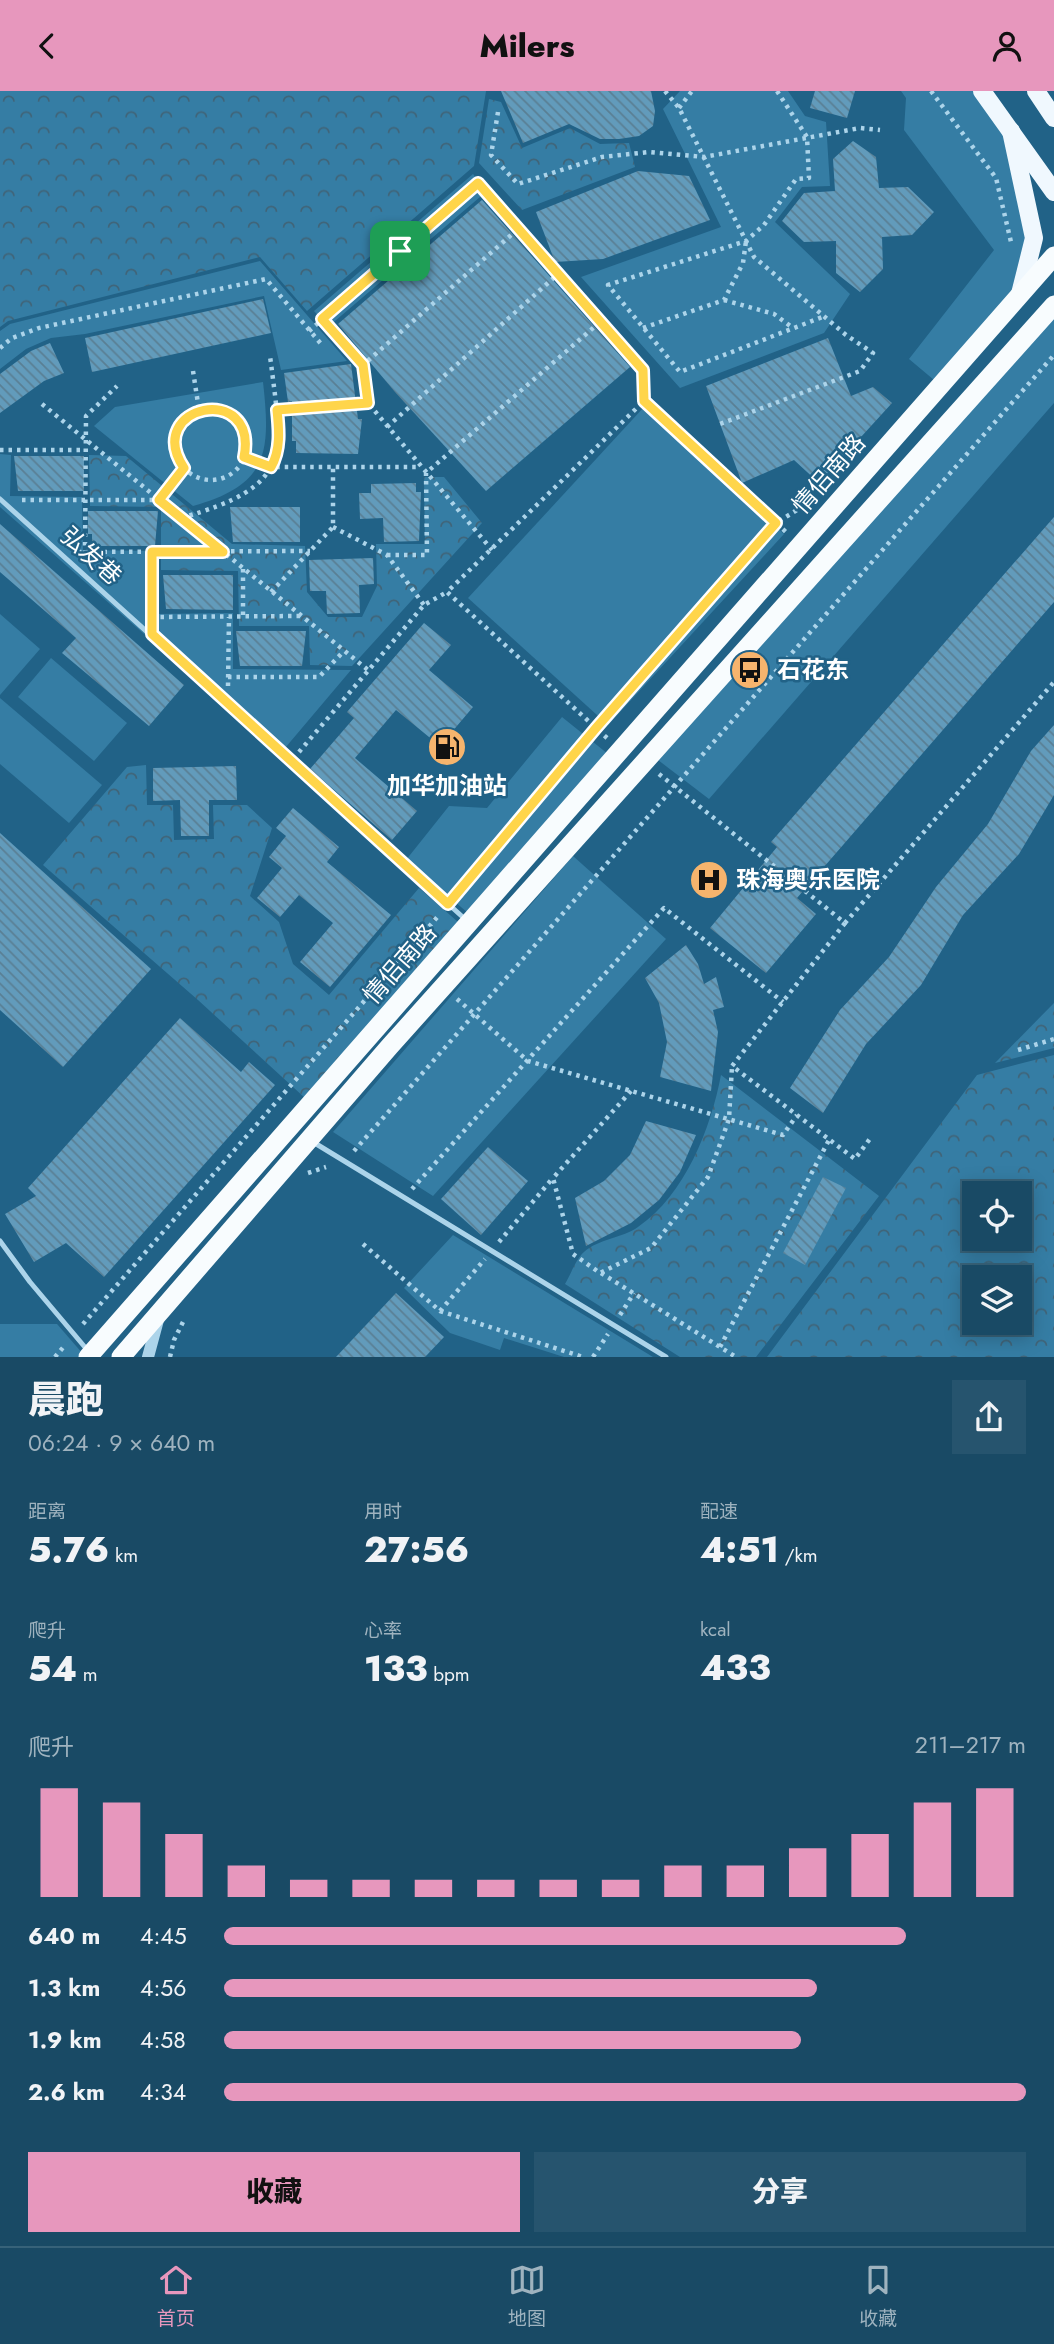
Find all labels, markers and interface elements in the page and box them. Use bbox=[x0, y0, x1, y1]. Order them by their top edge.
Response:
text: Milers bbox=[479, 23, 575, 69]
icon: back bbox=[28, 27, 66, 65]
icon: person bbox=[988, 27, 1026, 65]
pin bbox=[370, 221, 430, 281]
icon: arrive bbox=[381, 232, 419, 270]
street label: 情侣南路 bbox=[784, 426, 873, 521]
street label: 弘发巷 bbox=[53, 519, 130, 593]
bus stop icon: 石花东 bbox=[729, 649, 771, 691]
place label: 石花东 bbox=[777, 652, 849, 687]
fuel station icon: 加华加油站 bbox=[426, 726, 468, 768]
place label: 加华加油站 bbox=[387, 768, 507, 803]
hospital icon: 珠海奥乐医院 bbox=[688, 859, 730, 901]
place label: 珠海奥乐医院 bbox=[736, 862, 880, 897]
street label: 情侣南路 bbox=[355, 916, 444, 1011]
map controls bbox=[962, 1181, 1032, 1335]
button: locate bbox=[962, 1181, 1032, 1251]
button: layers bbox=[962, 1265, 1032, 1335]
text: 晨跑 bbox=[28, 1372, 104, 1427]
button: share bbox=[952, 1380, 1026, 1454]
text: 06:24 · 9 × 640 m bbox=[28, 1426, 215, 1460]
text: 距离 bbox=[28, 1498, 66, 1525]
text: 用时 bbox=[364, 1498, 402, 1525]
text: 配速 bbox=[700, 1498, 738, 1525]
text: 5.76 bbox=[28, 1525, 109, 1575]
text: 27:56 bbox=[364, 1525, 469, 1575]
text: 4:51 bbox=[700, 1525, 779, 1575]
text: km bbox=[109, 1542, 138, 1569]
text: /km bbox=[779, 1542, 818, 1569]
text: kcal bbox=[700, 1616, 731, 1643]
text: 爬升 bbox=[28, 1617, 66, 1644]
text: 心率 bbox=[364, 1617, 402, 1644]
text: 433 bbox=[700, 1643, 771, 1693]
text: 54 bbox=[28, 1644, 77, 1694]
text: 133 bbox=[364, 1644, 427, 1694]
text: m bbox=[77, 1661, 98, 1688]
text: bpm bbox=[427, 1661, 470, 1688]
text: 211–217 m bbox=[915, 1728, 1026, 1762]
text: 爬升 bbox=[28, 1730, 74, 1764]
text: 640 m bbox=[28, 1919, 100, 1953]
text: 4:45 bbox=[140, 1919, 187, 1953]
text: 1.3 km bbox=[28, 1971, 100, 2005]
text: 4:56 bbox=[140, 1971, 187, 2005]
text: 1.9 km bbox=[28, 2023, 102, 2057]
text: 4:58 bbox=[140, 2023, 186, 2057]
text: 2.6 km bbox=[28, 2075, 105, 2109]
text: 4:34 bbox=[140, 2075, 186, 2109]
button: 收藏 bbox=[28, 2152, 520, 2232]
button: 分享 bbox=[534, 2152, 1026, 2232]
tab: 首页 bbox=[157, 2261, 195, 2332]
tab: 地图 bbox=[508, 2261, 546, 2332]
tab: 收藏 bbox=[859, 2261, 897, 2332]

